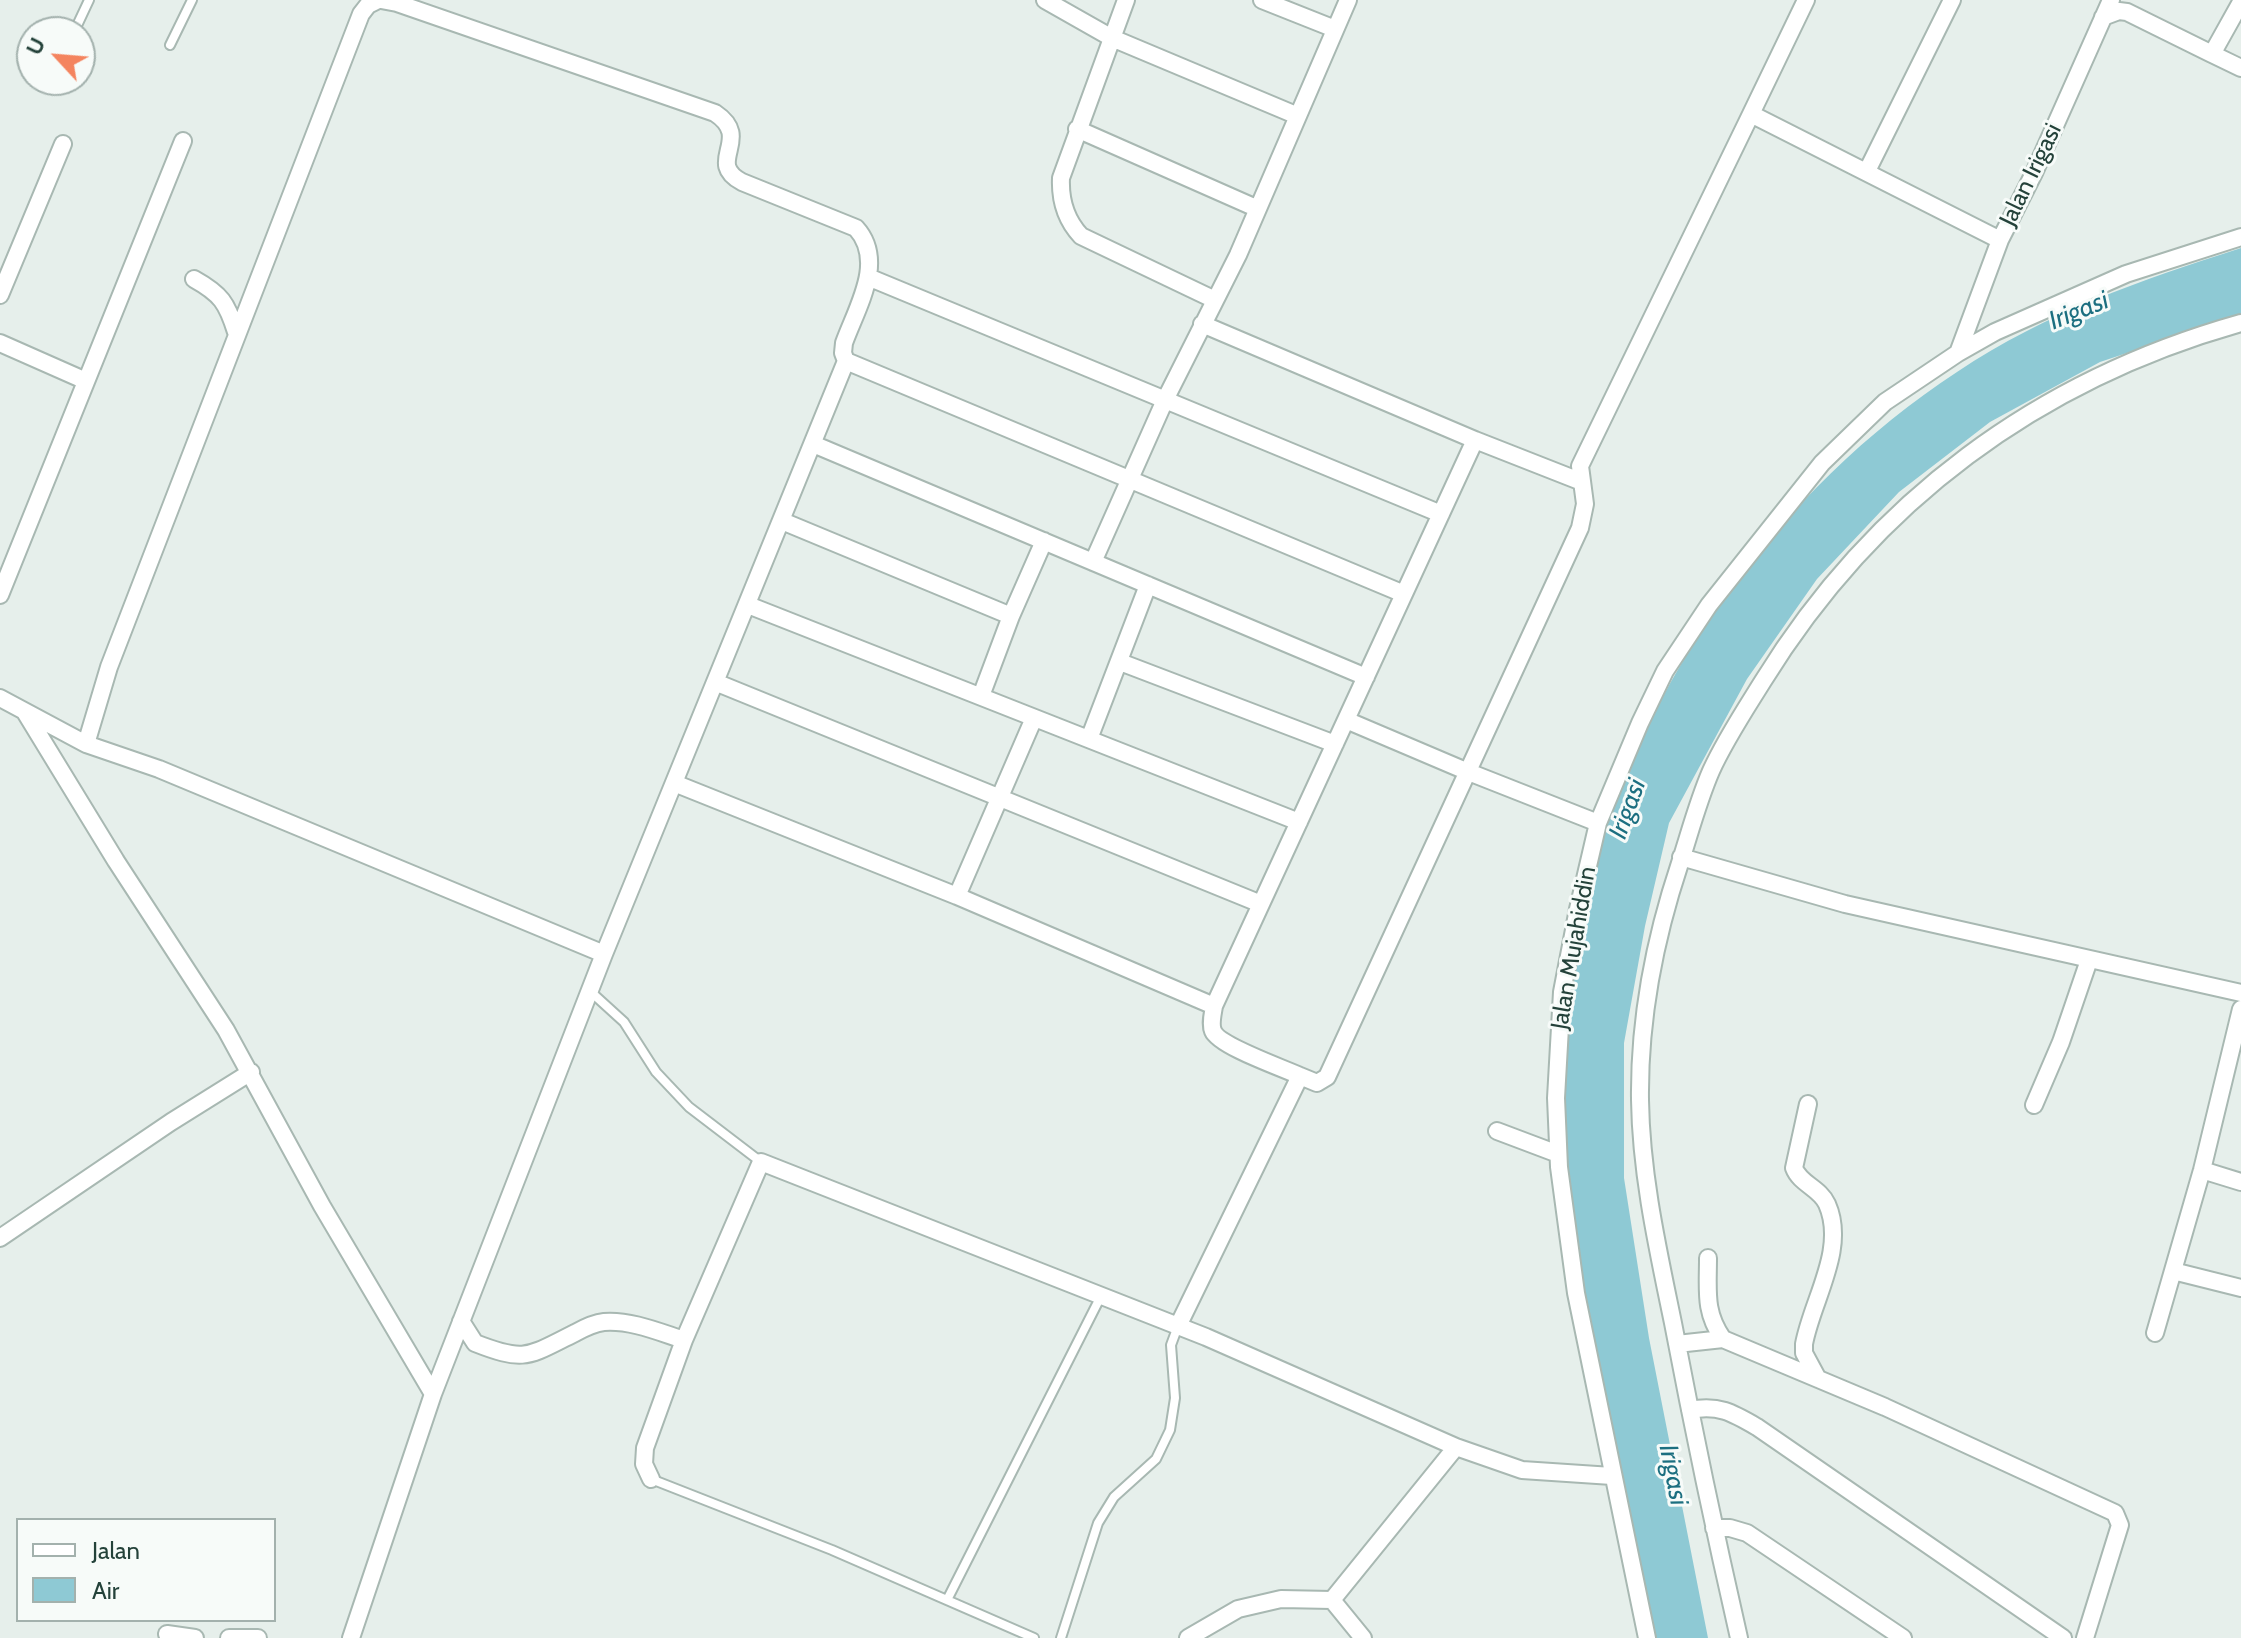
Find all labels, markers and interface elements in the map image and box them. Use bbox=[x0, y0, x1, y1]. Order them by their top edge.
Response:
north arrow bbox=[16, 16, 96, 96]
text: U bbox=[20, 33, 51, 59]
street label: Jalan Irigasi bbox=[1994, 119, 2068, 231]
water label: Irigasi bbox=[2045, 285, 2113, 337]
water label: Irigasi bbox=[1603, 775, 1653, 843]
street label: Jalan Mujahiddin bbox=[1545, 864, 1603, 1032]
water label: Irigasi bbox=[1652, 1442, 1694, 1508]
legend bbox=[16, 1518, 276, 1622]
text: Jalan bbox=[92, 1536, 140, 1565]
text: Air bbox=[92, 1576, 119, 1605]

